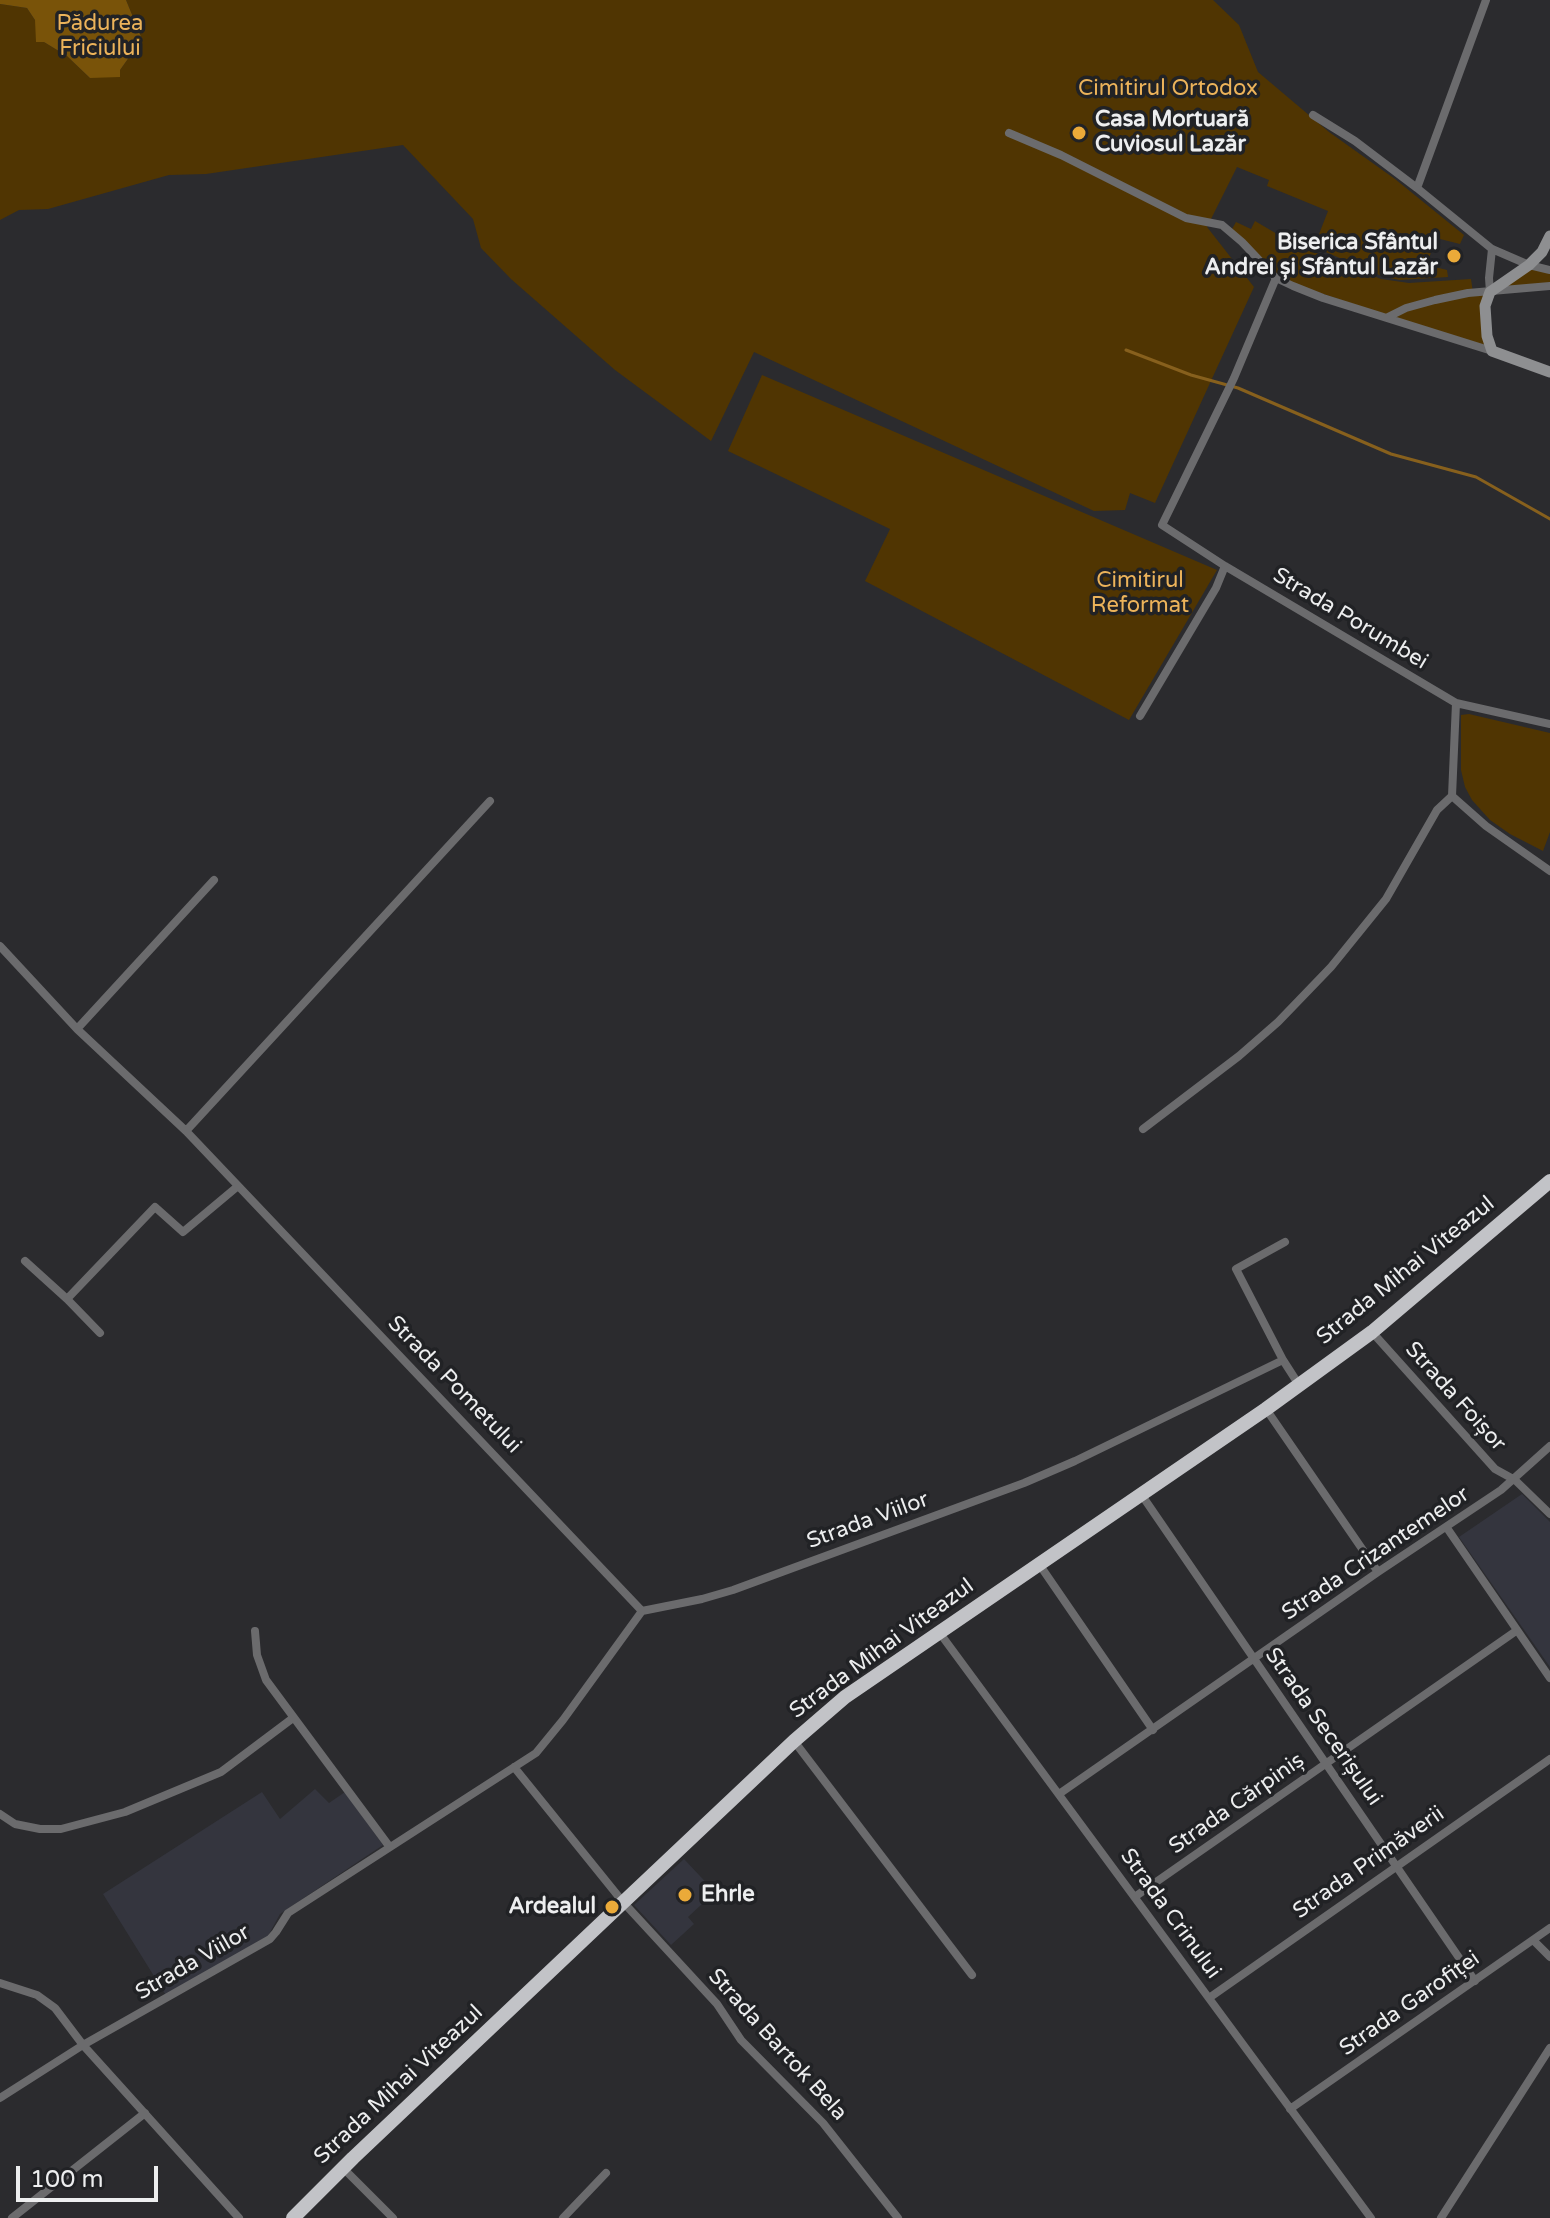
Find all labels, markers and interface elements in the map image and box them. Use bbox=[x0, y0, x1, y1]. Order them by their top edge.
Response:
park label: Pădurea Friciului bbox=[57, 11, 143, 62]
park label: Cimitirul Ortodox bbox=[1078, 76, 1258, 102]
place label: Casa Mortuară Cuviosul Lazăr bbox=[1095, 107, 1249, 158]
marker: Casa Mortuară Cuviosul Lazăr bbox=[1070, 124, 1088, 142]
place label: Biserica Sfântul Andrei și Sfântul Lazăr bbox=[1205, 230, 1438, 282]
marker: Biserica Sfântul Andrei și Sfântul Lazăr bbox=[1445, 247, 1463, 265]
street label: Strada Porumbei bbox=[1268, 562, 1432, 676]
park label: Cimitirul Reformat bbox=[1091, 568, 1189, 620]
street label: Strada Mihai Viteazul bbox=[1312, 1191, 1500, 1351]
street label: Strada Pometului bbox=[382, 1311, 526, 1459]
street label: Strada Foișor bbox=[1399, 1337, 1511, 1457]
street label: Strada Crizantemelor bbox=[1277, 1481, 1475, 1627]
street label: Strada Viilor bbox=[804, 1487, 932, 1555]
street label: Strada Mihai Viteazul bbox=[785, 1573, 979, 1725]
street label: Strada Secerișului bbox=[1259, 1643, 1387, 1811]
street label: Strada Cărpiniș bbox=[1164, 1748, 1310, 1860]
street label: Strada Primăverii bbox=[1288, 1801, 1450, 1925]
street label: Strada Crinului bbox=[1114, 1844, 1226, 1984]
place label: Ehrle bbox=[701, 1882, 755, 1908]
marker: Ehrle bbox=[676, 1886, 694, 1904]
place label: Ardealul bbox=[509, 1894, 596, 1920]
marker: Ardealul bbox=[603, 1898, 621, 1916]
street label: Strada Viilor bbox=[131, 1920, 255, 2006]
street label: Strada Garofiței bbox=[1335, 1946, 1485, 2062]
street label: Strada Bartok Bela bbox=[702, 1964, 852, 2126]
street label: Strada Mihai Viteazul bbox=[309, 2000, 489, 2170]
scale bar bbox=[20, 2150, 162, 2200]
text: 100 m bbox=[30, 2165, 104, 2194]

